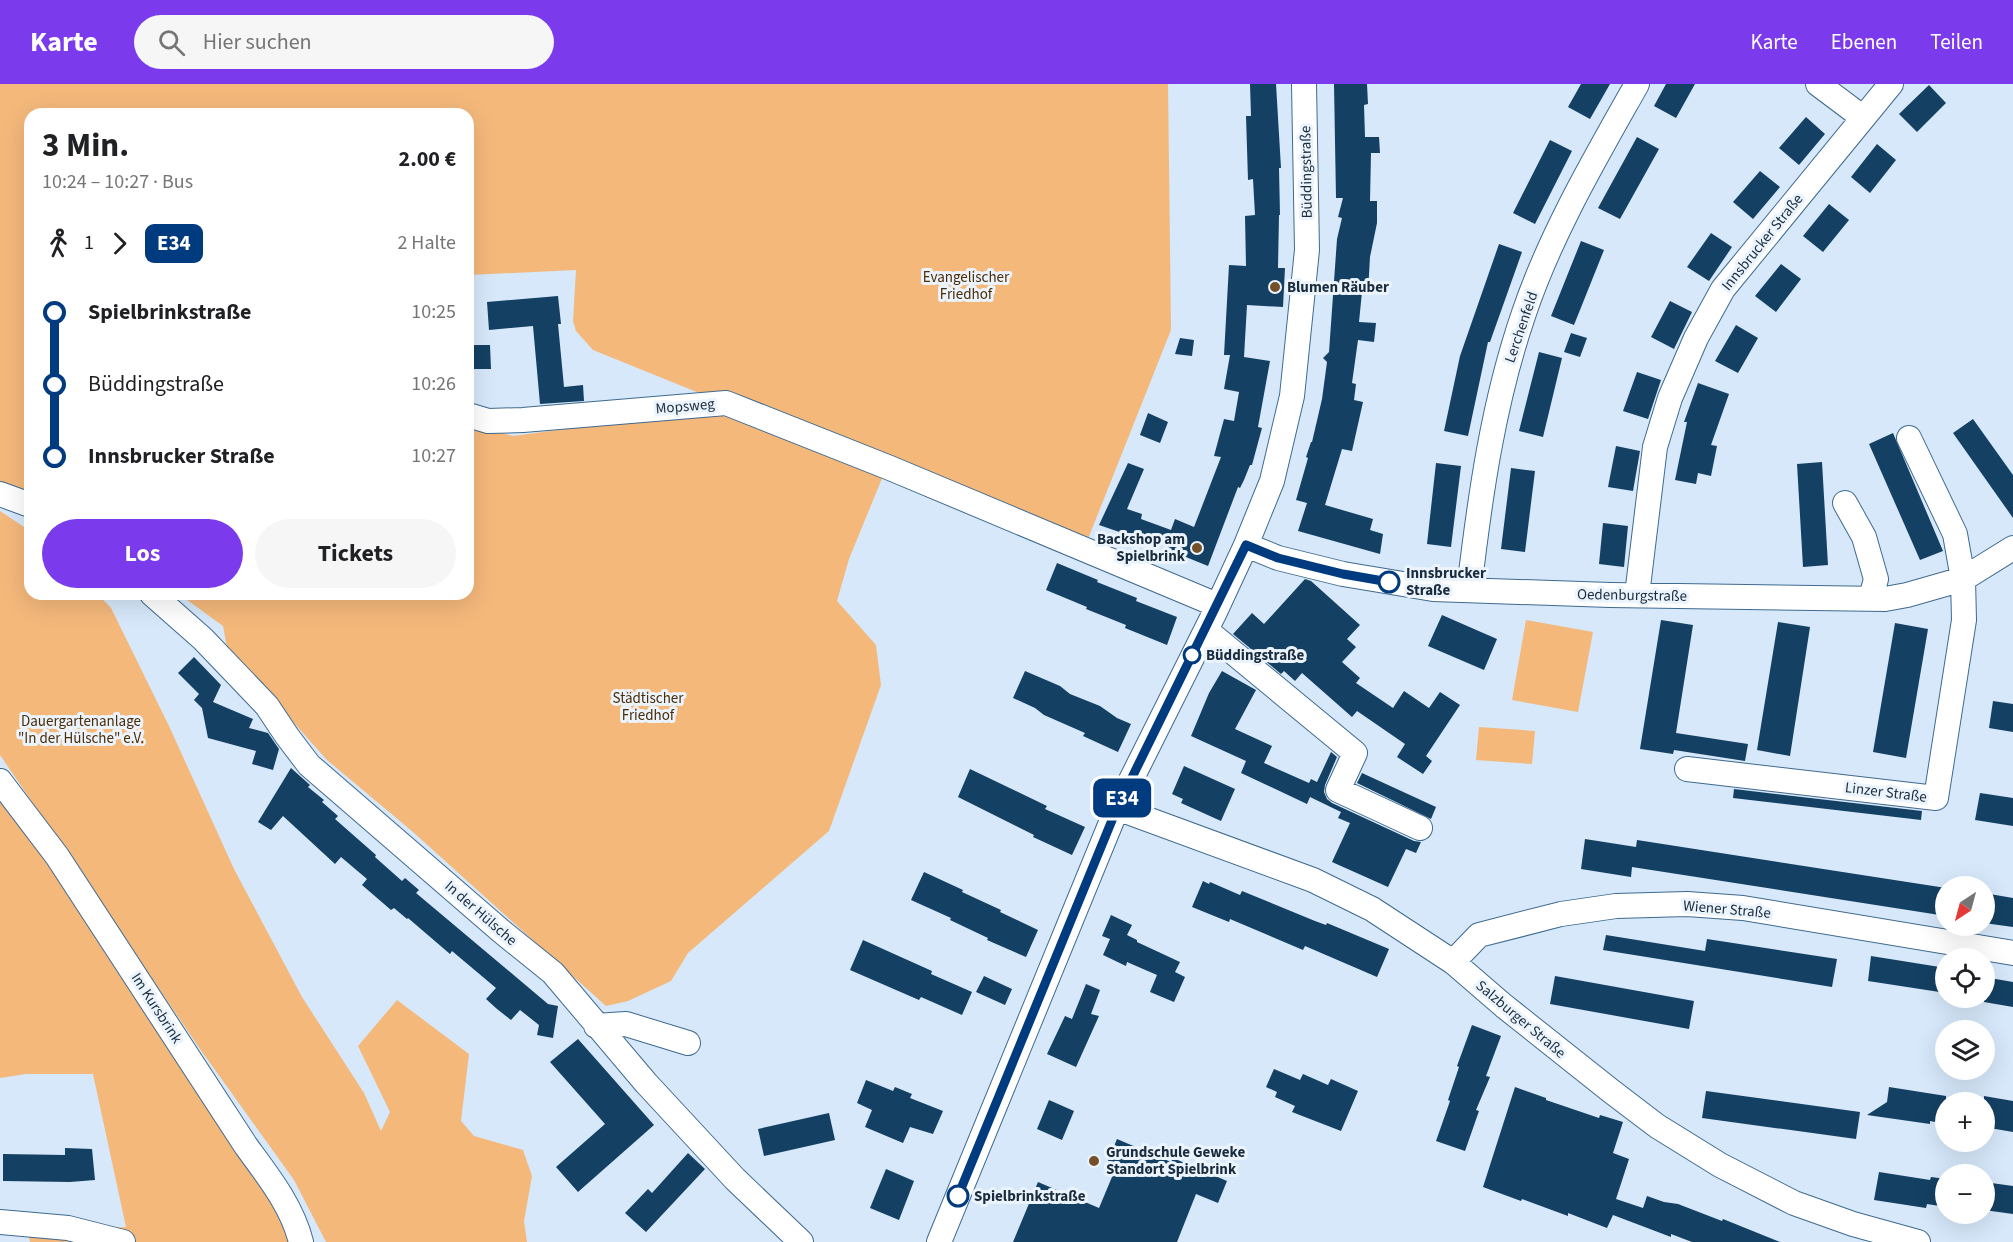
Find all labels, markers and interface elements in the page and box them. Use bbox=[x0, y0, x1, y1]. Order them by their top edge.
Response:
search box bbox=[134, 15, 554, 69]
text: Karte bbox=[30, 22, 98, 62]
icon: search bbox=[155, 26, 188, 59]
text: Hier suchen bbox=[203, 26, 312, 58]
text: Karte bbox=[1751, 27, 1798, 57]
text: Ebenen bbox=[1831, 27, 1897, 57]
text: Teilen bbox=[1930, 27, 1983, 57]
text: 3 Min. bbox=[42, 122, 129, 169]
street label: Büddingstraße bbox=[1295, 125, 1318, 218]
text: 2.00 € bbox=[399, 143, 456, 175]
text: 10:24 – 10:27 · Bus bbox=[42, 168, 193, 196]
street label: Innsbrucker Straße bbox=[1717, 189, 1808, 295]
icon: walk bbox=[42, 227, 75, 260]
icon: forward bbox=[103, 227, 136, 260]
text: E34 bbox=[157, 228, 191, 258]
text: 1 bbox=[84, 229, 94, 257]
text: 2 Halte bbox=[397, 229, 456, 257]
park label: Evangelischer Friedhof bbox=[923, 267, 1010, 305]
place label: Blumen Räuber bbox=[1287, 277, 1389, 298]
marker: Blumen Räuber bbox=[1268, 280, 1282, 294]
street label: Lerchenfeld bbox=[1499, 289, 1543, 366]
text: Spielbrinkstraße bbox=[88, 296, 251, 328]
text: 10:25 bbox=[411, 298, 456, 326]
text: Büddingstraße bbox=[88, 368, 224, 400]
text: 10:26 bbox=[411, 370, 456, 398]
street label: Mopsweg bbox=[655, 393, 716, 420]
text: Innsbrucker Straße bbox=[88, 440, 275, 472]
text: 10:27 bbox=[411, 442, 456, 470]
button: Los bbox=[42, 519, 243, 588]
button: Tickets bbox=[255, 519, 456, 588]
place label: Backshop am Spielbrink bbox=[1097, 529, 1186, 567]
marker: Backshop am Spielbrink bbox=[1190, 541, 1204, 555]
place label: Innsbrucker Straße bbox=[1406, 563, 1486, 601]
marker: Innsbrucker Straße bbox=[1378, 571, 1400, 593]
street label: Oedenburgstraße bbox=[1577, 584, 1687, 607]
place label: Büddingstraße bbox=[1206, 645, 1305, 666]
marker: Büddingstraße bbox=[1183, 646, 1201, 664]
park label: Städtischer Friedhof bbox=[613, 688, 684, 726]
park label: Dauergartenanlage "In der Hülsche" e.V. bbox=[18, 711, 144, 749]
street label: Linzer Straße bbox=[1844, 777, 1928, 808]
line badge: E34 bbox=[1088, 778, 1156, 818]
text: E34 bbox=[1105, 783, 1139, 813]
street label: In der Hülsche bbox=[440, 876, 521, 951]
north arrow bbox=[1935, 876, 1995, 936]
map controls bbox=[1935, 876, 1995, 1224]
street label: Wiener Straße bbox=[1682, 895, 1772, 924]
button: locate bbox=[1935, 948, 1995, 1008]
street label: Im Kursbrink bbox=[126, 969, 188, 1048]
street label: Salzburger Straße bbox=[1471, 976, 1570, 1063]
button: layers bbox=[1935, 1020, 1995, 1080]
button: + bbox=[1935, 1092, 1995, 1152]
place label: Grundschule Geweke Standort Spielbrink bbox=[1106, 1142, 1245, 1180]
marker: Grundschule Geweke Standort Spielbrink bbox=[1087, 1154, 1101, 1168]
button: − bbox=[1935, 1164, 1995, 1224]
marker: Spielbrinkstraße bbox=[947, 1185, 969, 1207]
place label: Spielbrinkstraße bbox=[974, 1186, 1086, 1207]

